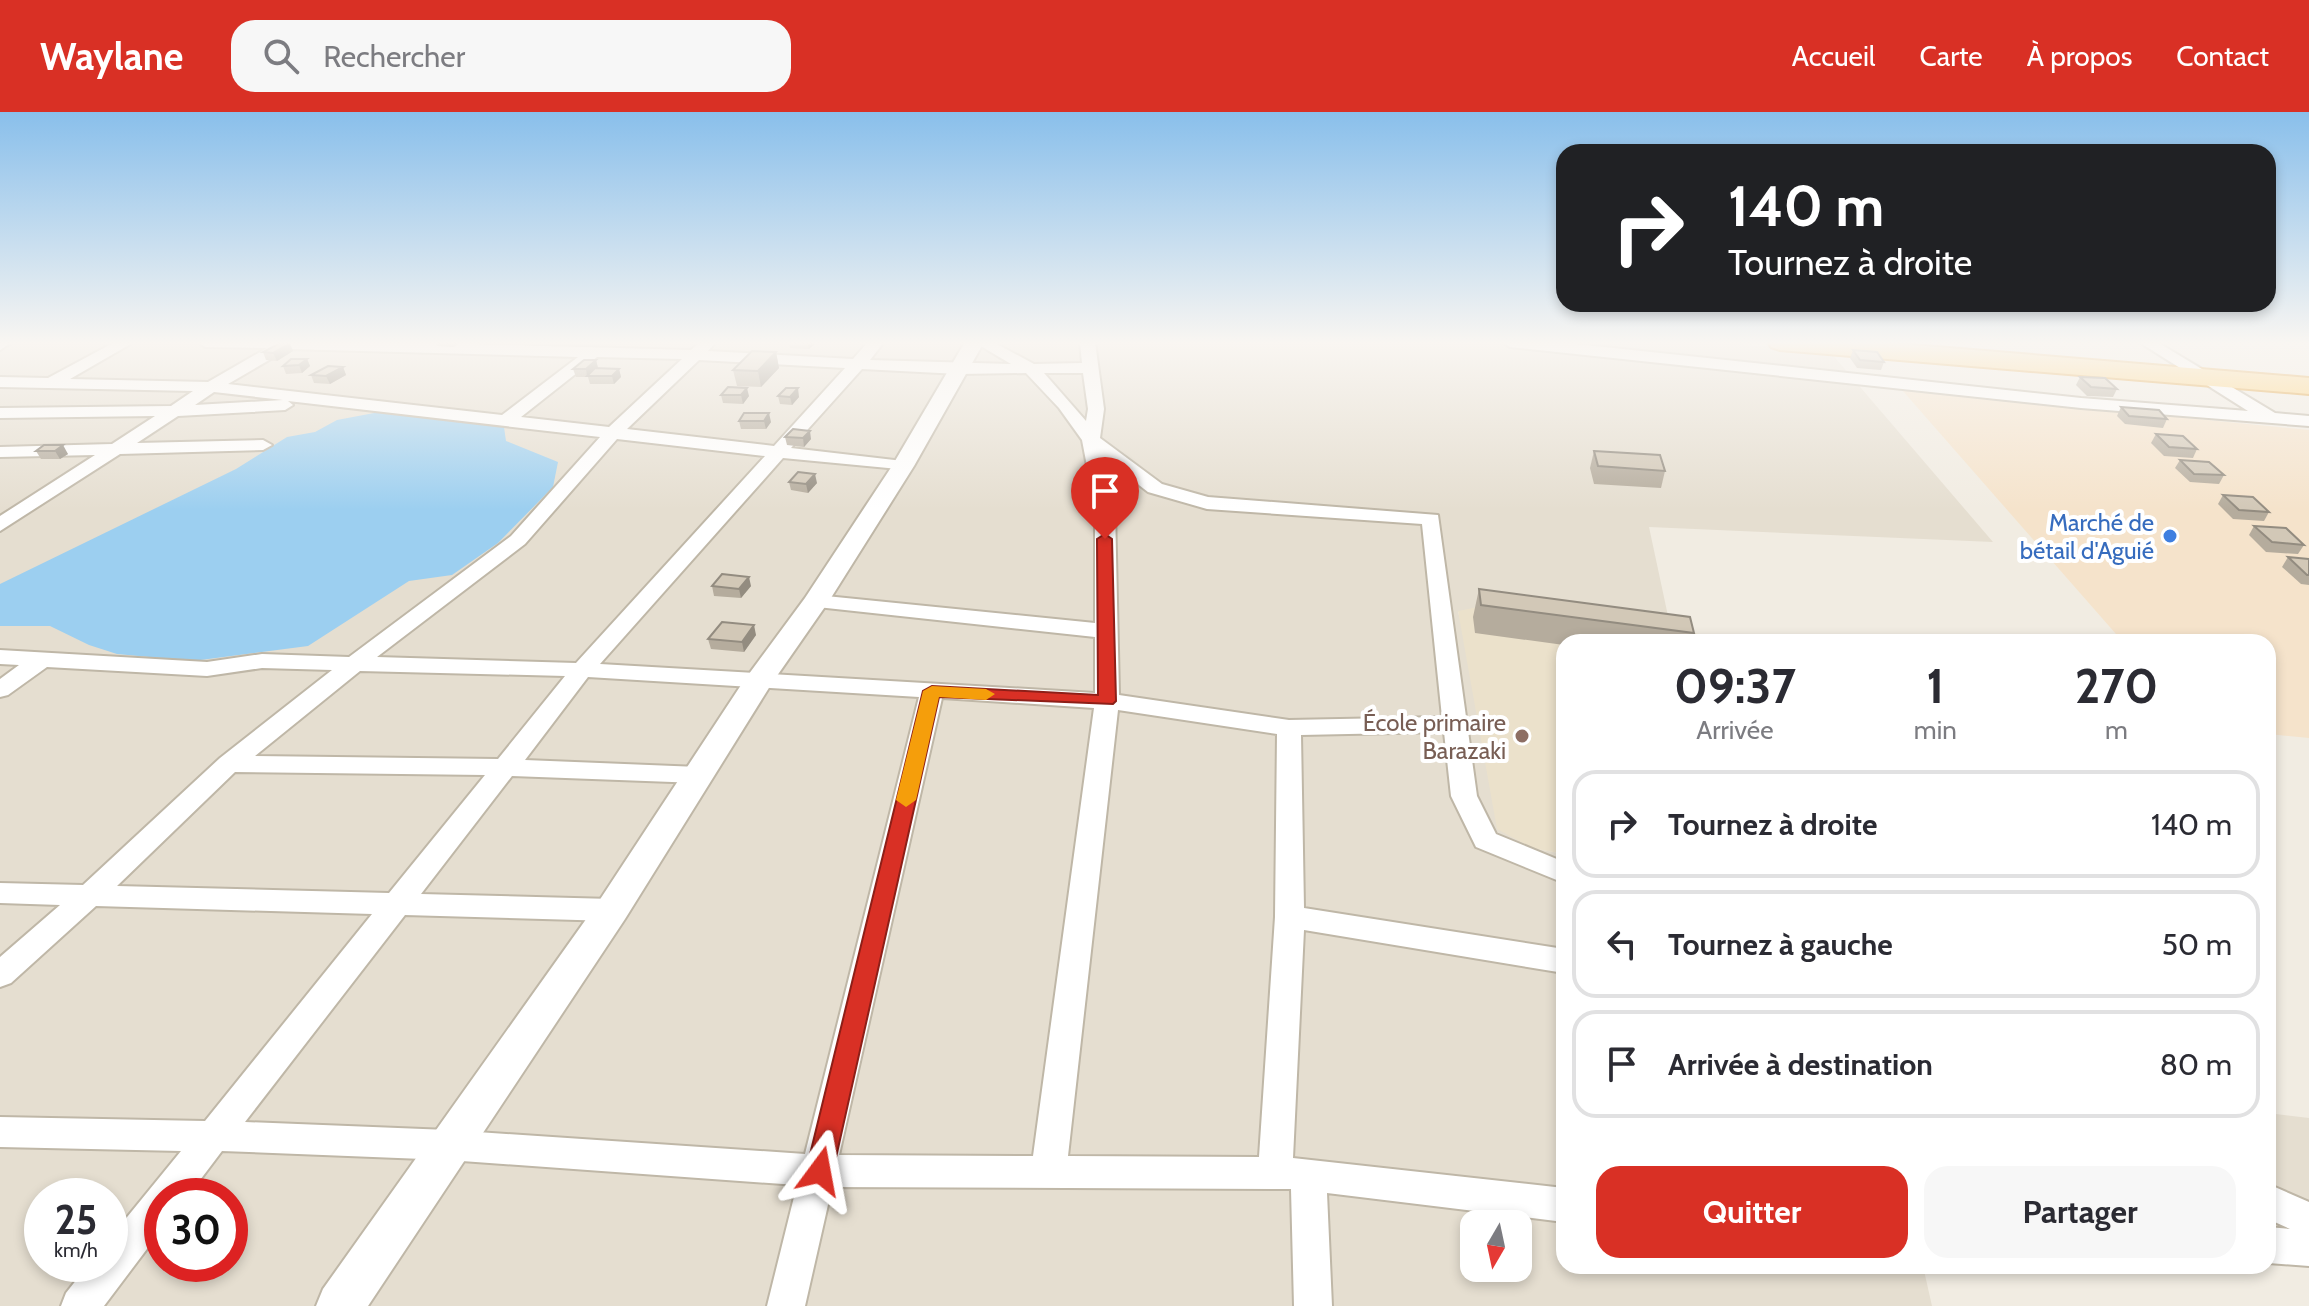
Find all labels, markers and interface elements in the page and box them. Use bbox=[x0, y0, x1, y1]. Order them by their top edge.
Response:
search box bbox=[231, 20, 791, 92]
text: Waylane bbox=[40, 33, 183, 80]
icon: search bbox=[259, 34, 303, 78]
text: Rechercher bbox=[323, 38, 465, 75]
text: Accueil bbox=[1792, 39, 1875, 73]
text: Carte bbox=[1919, 39, 1983, 73]
text: À propos bbox=[2027, 39, 2132, 73]
text: Contact bbox=[2176, 39, 2269, 73]
text: 140 m bbox=[1728, 172, 1884, 240]
icon: right bbox=[1596, 176, 1700, 280]
text: Tournez à droite bbox=[1728, 240, 1972, 284]
pin bbox=[1071, 457, 1139, 539]
icon: arrive bbox=[1083, 469, 1127, 513]
place label: Marché de bétail d'Aguié bbox=[2020, 508, 2154, 565]
marker: Marché de bétail d'Aguié bbox=[2161, 527, 2179, 545]
text: 09:37 bbox=[1674, 657, 1796, 715]
text: 1 bbox=[1926, 657, 1944, 715]
text: 270 bbox=[2075, 657, 2158, 715]
place label: École primaire Barazaki bbox=[1363, 708, 1506, 765]
text: Arrivée bbox=[1696, 714, 1774, 746]
text: min bbox=[1914, 714, 1957, 746]
text: m bbox=[2105, 714, 2128, 746]
marker: École primaire Barazaki bbox=[1513, 727, 1531, 745]
icon: right bbox=[1600, 802, 1644, 846]
text: Tournez à droite bbox=[1668, 806, 1877, 843]
text: 140 m bbox=[2151, 806, 2232, 843]
icon: left bbox=[1600, 922, 1644, 966]
text: Tournez à gauche bbox=[1668, 926, 1893, 963]
text: 50 m bbox=[2162, 926, 2232, 963]
icon: arrive bbox=[1600, 1042, 1644, 1086]
text: Arrivée à destination bbox=[1668, 1046, 1933, 1083]
text: 80 m bbox=[2160, 1046, 2232, 1083]
position arrow bbox=[778, 1129, 862, 1213]
button: Quitter bbox=[1596, 1166, 1908, 1258]
button: Partager bbox=[1924, 1166, 2236, 1258]
speed limit sign: 30 bbox=[144, 1178, 248, 1282]
text: 25 bbox=[55, 1195, 97, 1244]
north arrow bbox=[1460, 1210, 1532, 1282]
map controls bbox=[1460, 1210, 1532, 1282]
text: km/h bbox=[54, 1238, 98, 1262]

